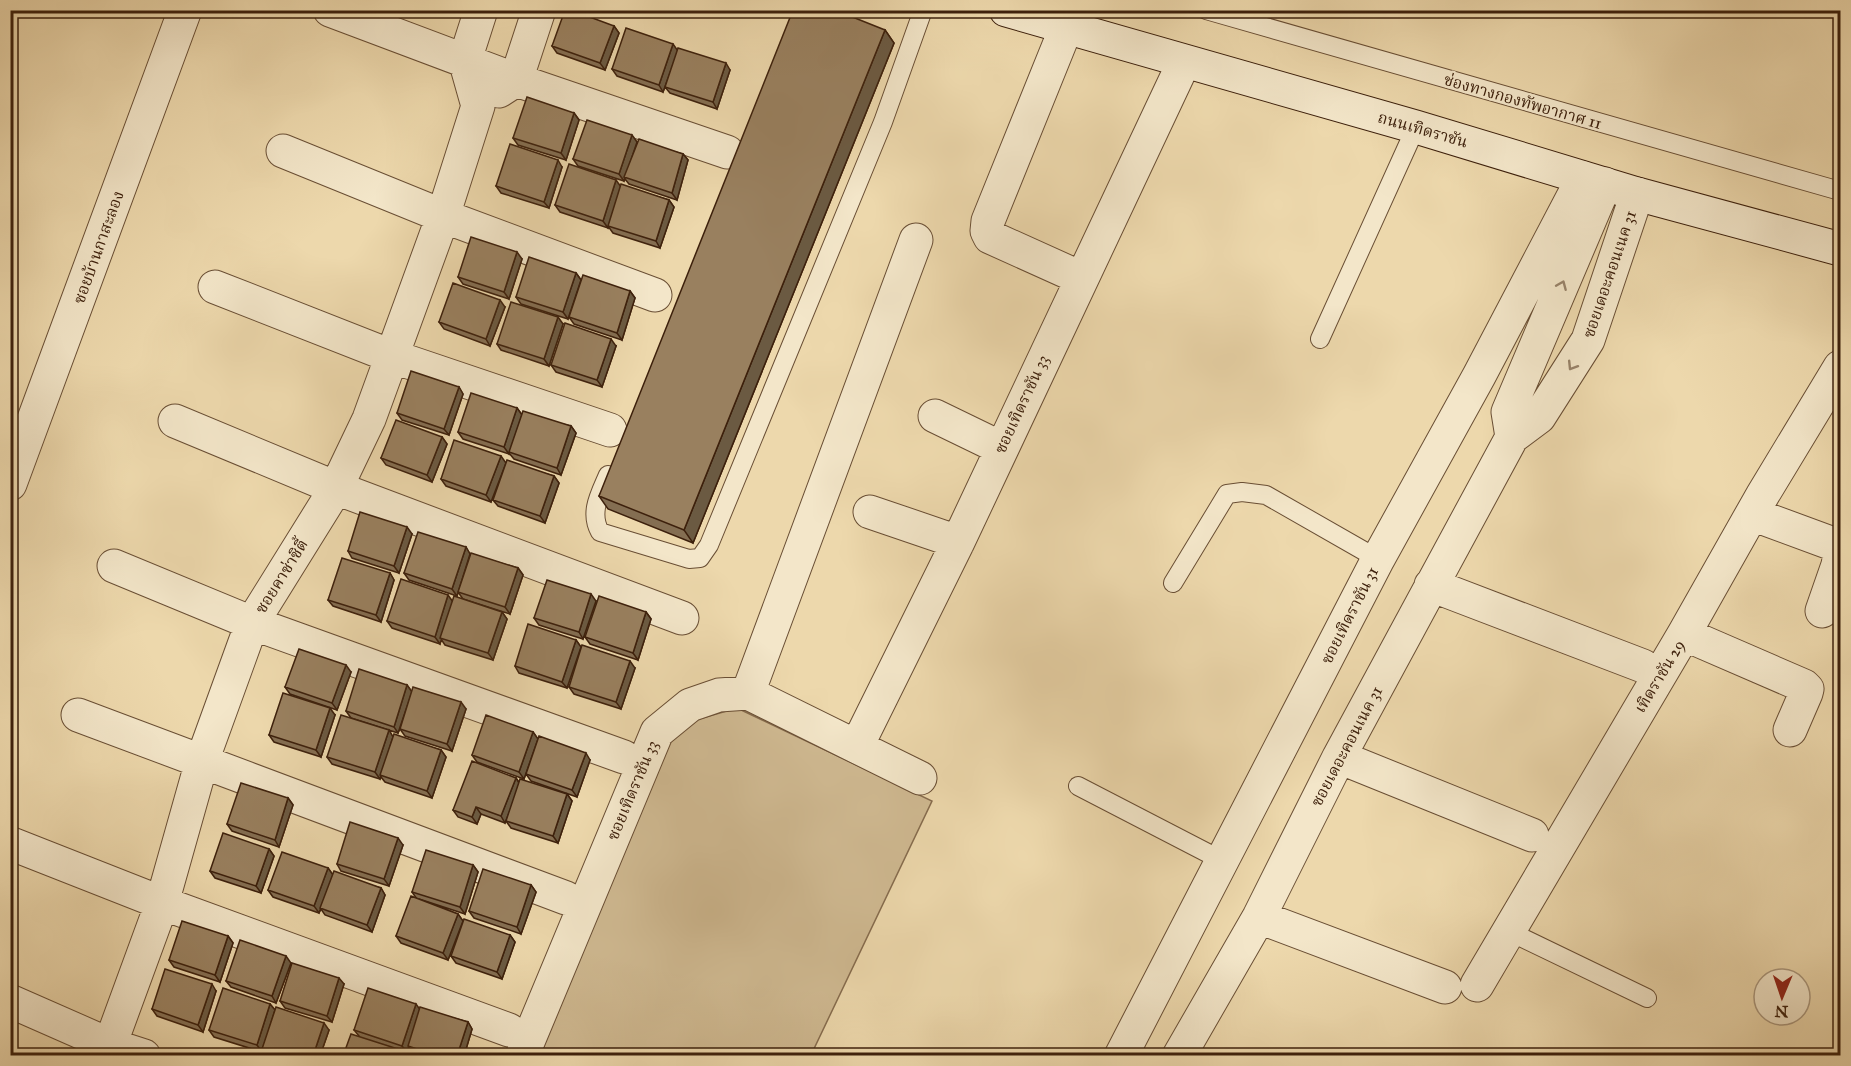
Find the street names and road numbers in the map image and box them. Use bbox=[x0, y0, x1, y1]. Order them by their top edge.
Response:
street label: ช่องทางกองทัพอากาศ 11 bbox=[1442, 70, 1604, 133]
street label: ถนนเทิดราชัน bbox=[1376, 108, 1470, 151]
street label: ซอยบ้านกาสะลอง bbox=[69, 188, 128, 306]
street label: ซอยเดอะคอนเนค 31 bbox=[1579, 208, 1640, 340]
street label: ซอยเทิดราชัน 33 bbox=[990, 352, 1053, 457]
street label: ซอยคาซ่าซิตี้ bbox=[249, 534, 312, 617]
street label: ซอยเทิดราชัน 31 bbox=[1317, 563, 1382, 667]
street label: เทิดราชัน 29 bbox=[1630, 636, 1689, 716]
street label: ซอยเดอะคอนเนค 31 bbox=[1307, 683, 1386, 810]
street label: ซอยเทิดราชัน 33 bbox=[603, 737, 662, 843]

